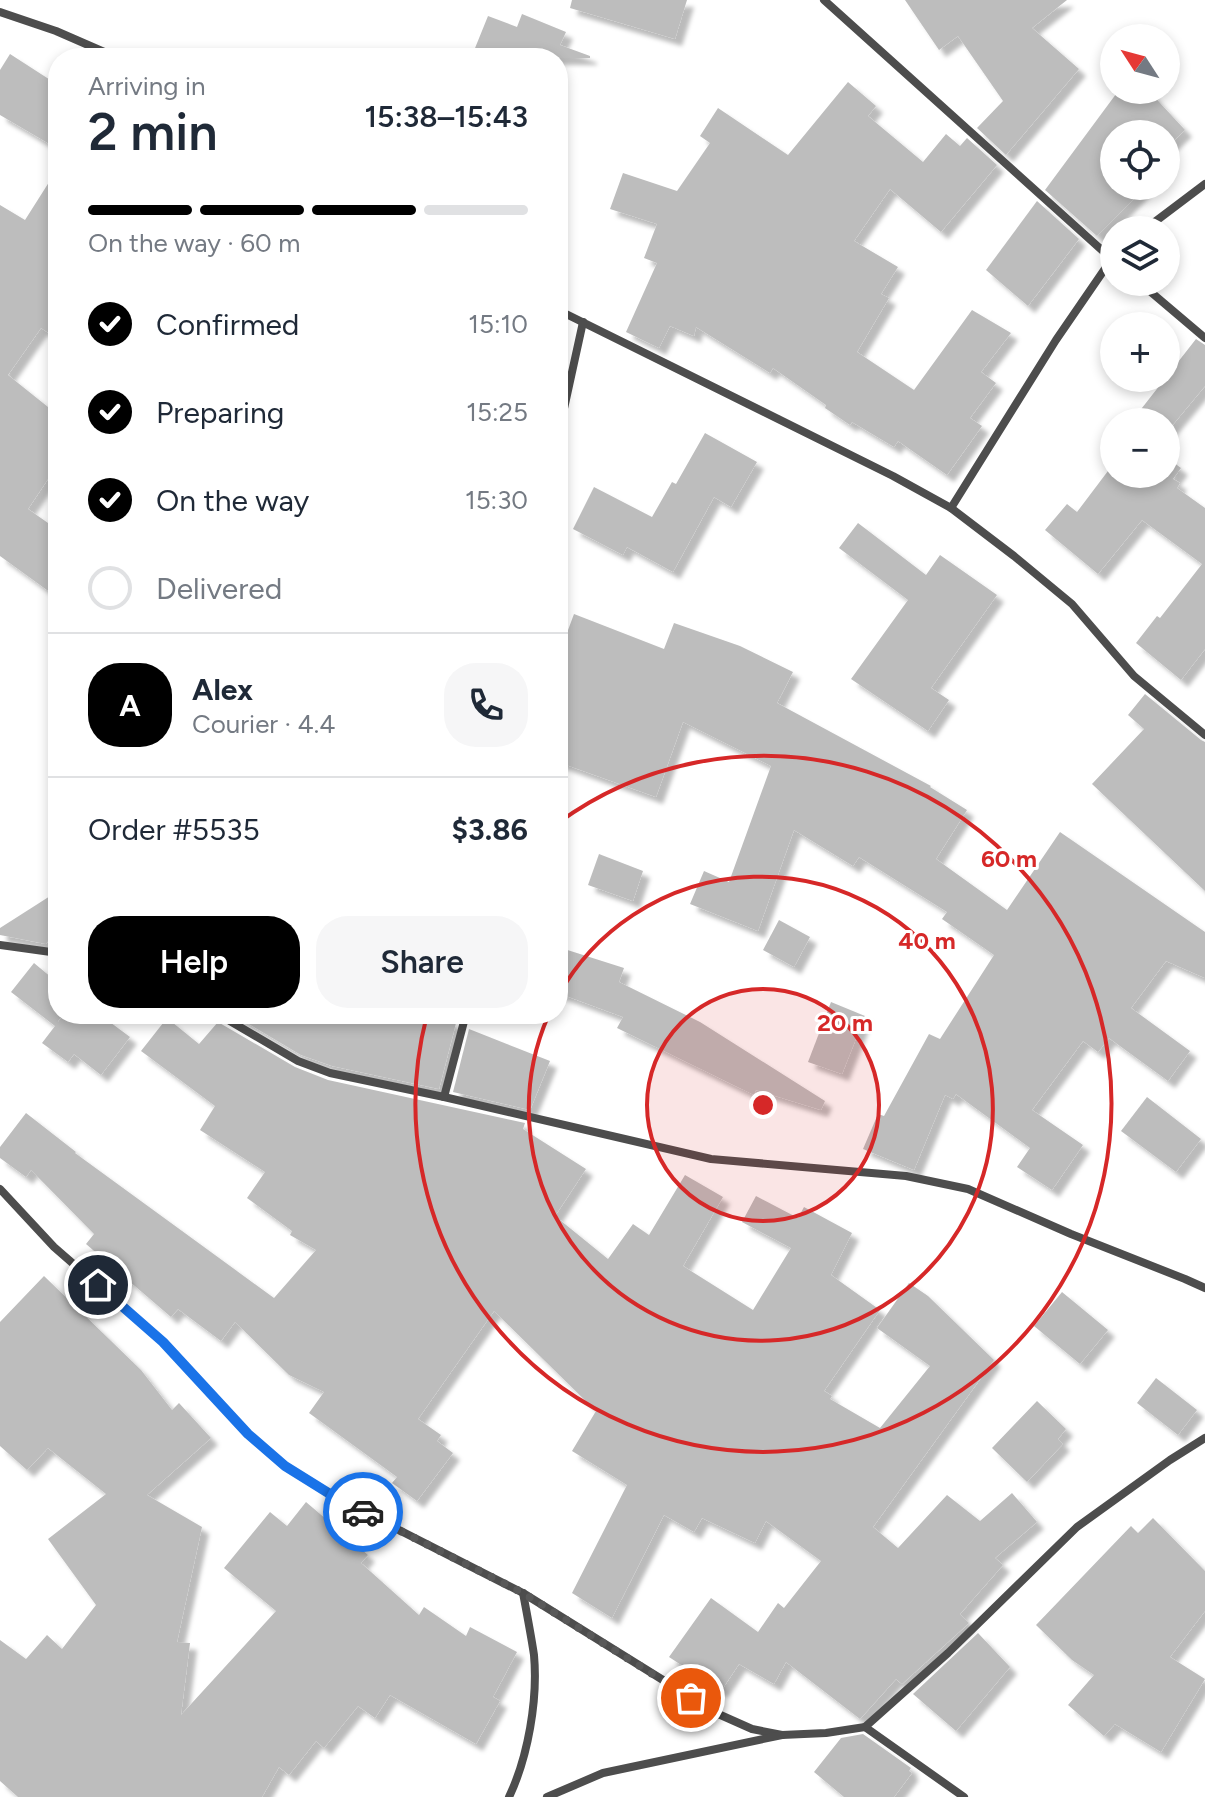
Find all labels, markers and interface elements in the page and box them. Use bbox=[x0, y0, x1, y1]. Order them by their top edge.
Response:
north arrow bbox=[1100, 24, 1180, 104]
map controls bbox=[1100, 24, 1180, 488]
text: Arriving in bbox=[88, 70, 206, 102]
text: 15:38–15:43 bbox=[364, 98, 528, 135]
text: 2 min bbox=[88, 101, 217, 163]
button: locate bbox=[1100, 120, 1180, 200]
button: layers bbox=[1100, 216, 1180, 296]
text: On the way · 60 m bbox=[88, 227, 300, 259]
icon: check bbox=[88, 302, 132, 346]
text: Confirmed bbox=[156, 306, 299, 343]
text: 15:10 bbox=[468, 308, 528, 340]
button: + bbox=[1100, 312, 1180, 392]
icon: check bbox=[88, 390, 132, 434]
text: Preparing bbox=[156, 394, 284, 431]
text: 15:25 bbox=[466, 396, 528, 428]
button: − bbox=[1100, 408, 1180, 488]
icon: check bbox=[88, 478, 132, 522]
text: On the way bbox=[156, 482, 309, 519]
text: 15:30 bbox=[465, 484, 528, 516]
text: Delivered bbox=[156, 570, 282, 607]
button: phone bbox=[444, 663, 528, 747]
text: Alex bbox=[192, 671, 253, 708]
text: A bbox=[119, 687, 141, 724]
text: Courier · 4.4 bbox=[192, 708, 335, 740]
text: Order #5535 bbox=[88, 811, 260, 848]
text: $3.86 bbox=[452, 811, 528, 848]
text: 60 m bbox=[981, 844, 1037, 873]
button: Help bbox=[88, 916, 300, 1008]
button: Share bbox=[316, 916, 528, 1008]
text: 40 m bbox=[898, 926, 956, 955]
text: 20 m bbox=[817, 1008, 873, 1037]
centre of rings bbox=[749, 1091, 777, 1119]
pin bbox=[64, 1251, 132, 1319]
icon: home bbox=[76, 1263, 120, 1307]
courier bbox=[323, 1472, 403, 1552]
icon: car bbox=[341, 1490, 385, 1534]
pin bbox=[657, 1664, 725, 1732]
icon: bag bbox=[669, 1676, 713, 1720]

